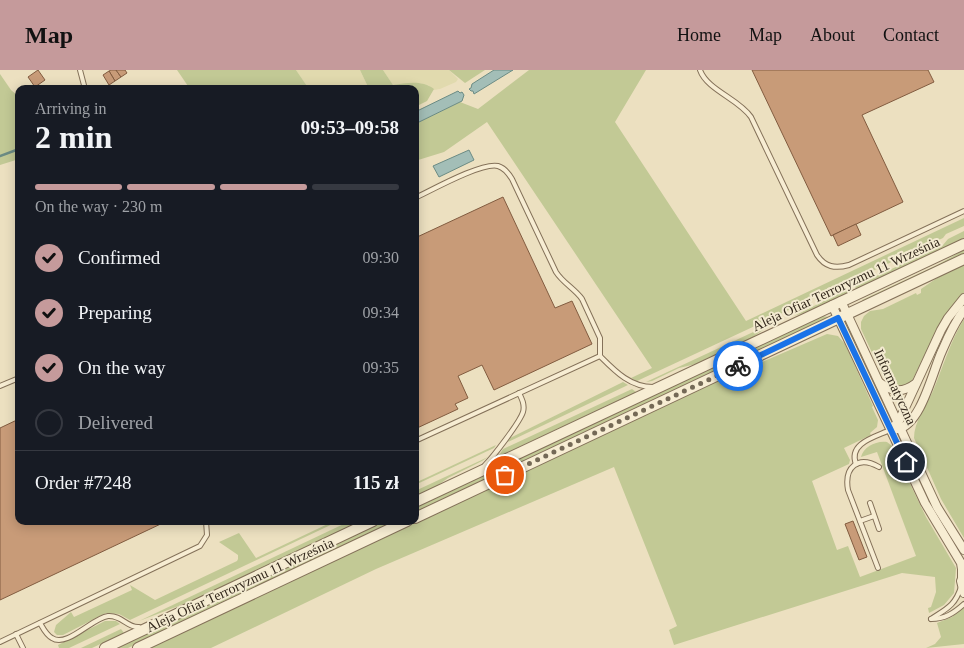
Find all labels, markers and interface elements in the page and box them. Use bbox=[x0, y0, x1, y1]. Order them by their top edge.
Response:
text: Map bbox=[25, 22, 73, 48]
text: Home bbox=[677, 25, 721, 45]
text: Map bbox=[749, 25, 782, 45]
text: About bbox=[810, 25, 855, 45]
text: Contact bbox=[883, 25, 939, 45]
text: Arriving in bbox=[35, 100, 107, 117]
text: 09:53–09:58 bbox=[301, 117, 399, 138]
text: 2 min bbox=[35, 119, 112, 155]
text: On the way · 230 m bbox=[35, 198, 163, 215]
street label: Aleja Ofiar Terroryzmu 11 Września bbox=[750, 234, 943, 334]
icon: check bbox=[35, 244, 63, 272]
text: Confirmed bbox=[78, 247, 160, 268]
text: 09:30 bbox=[363, 249, 399, 266]
icon: check bbox=[35, 299, 63, 327]
text: Preparing bbox=[78, 302, 152, 323]
text: 09:34 bbox=[363, 304, 399, 321]
courier bbox=[713, 341, 763, 391]
street label: Informatyczna bbox=[871, 347, 919, 428]
icon: bike bbox=[724, 352, 752, 380]
icon: check bbox=[35, 354, 63, 382]
text: On the way bbox=[78, 357, 166, 378]
text: 09:35 bbox=[363, 359, 399, 376]
text: Delivered bbox=[78, 412, 153, 433]
pin bbox=[885, 441, 927, 483]
icon: home bbox=[892, 448, 920, 476]
pin bbox=[484, 454, 526, 496]
icon: bag bbox=[491, 461, 519, 489]
text: Order #7248 bbox=[35, 472, 132, 493]
text: 115 zł bbox=[353, 472, 399, 493]
street label: Aleja Ofiar Terroryzmu 11 Września bbox=[144, 535, 337, 635]

